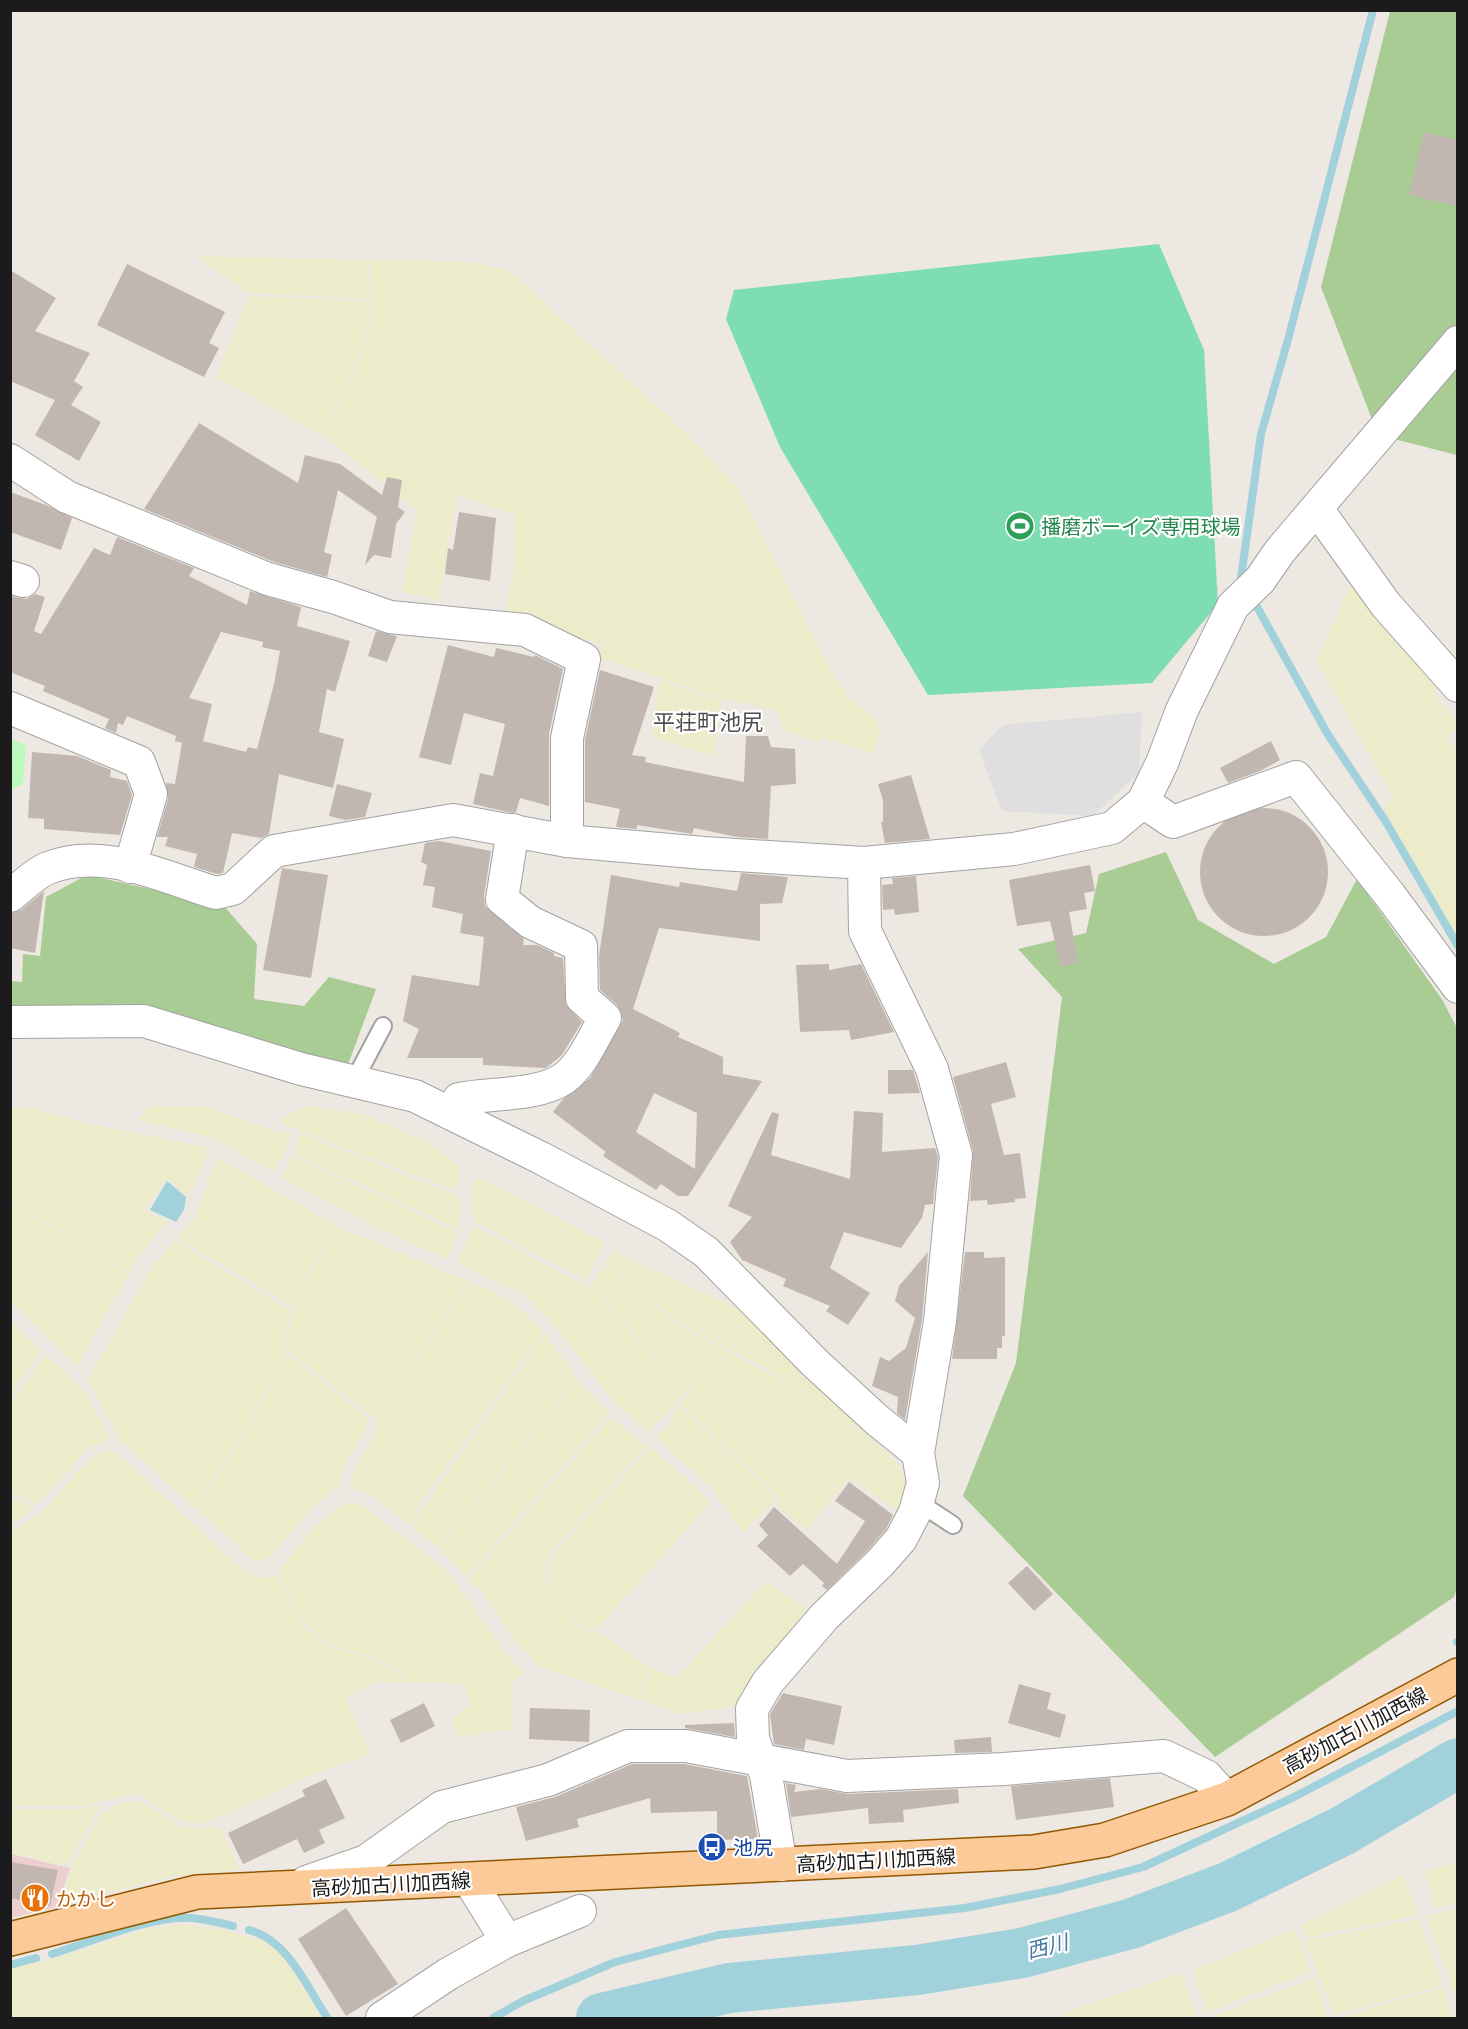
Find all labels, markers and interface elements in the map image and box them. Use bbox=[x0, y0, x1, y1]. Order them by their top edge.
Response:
sports icon: 播磨ボーイズ専用球場 bbox=[1004, 510, 1036, 542]
place label: 播磨ボーイズ専用球場 bbox=[1041, 515, 1240, 538]
district label: 平荘町池尻 bbox=[653, 709, 763, 734]
street label: 高砂加古川加西線 bbox=[1279, 1682, 1431, 1778]
bus stop icon: 池尻 bbox=[696, 1831, 728, 1863]
place label: 池尻 bbox=[733, 1836, 773, 1859]
street label: 高砂加古川加西線 bbox=[796, 1844, 956, 1876]
street label: 高砂加古川加西線 bbox=[311, 1868, 471, 1900]
restaurant icon: かかし bbox=[19, 1882, 51, 1914]
place label: かかし bbox=[56, 1887, 116, 1910]
water label: 西川 bbox=[1024, 1929, 1072, 1963]

